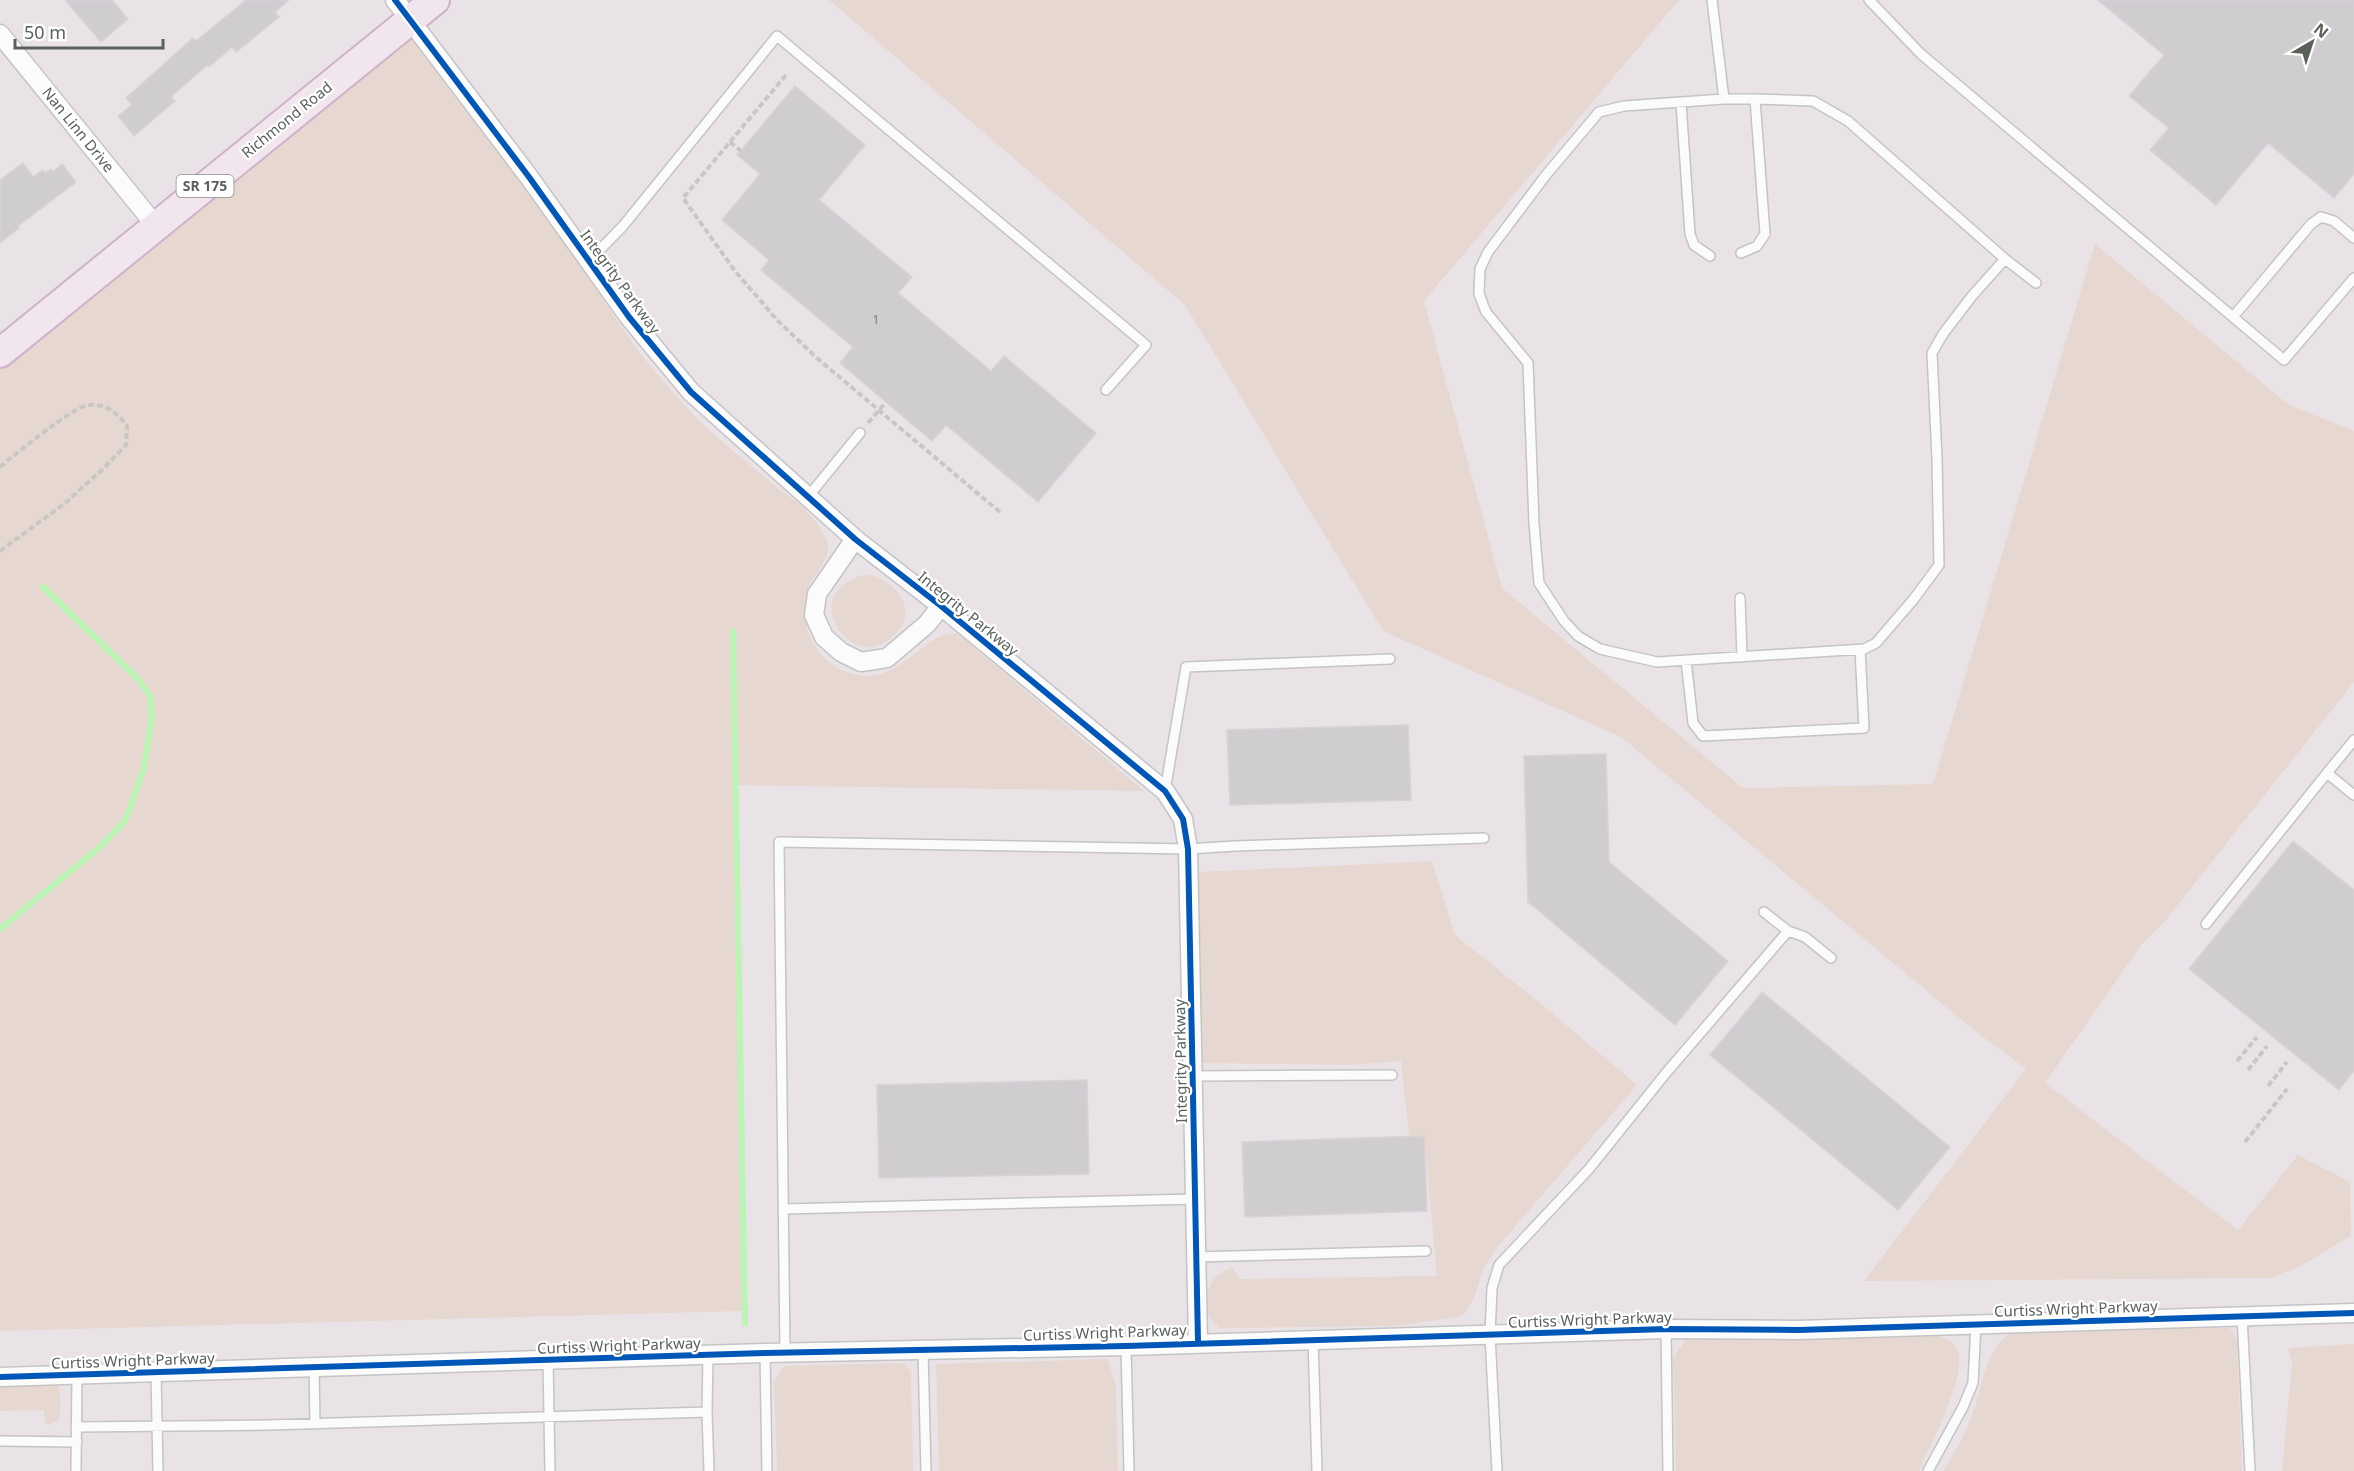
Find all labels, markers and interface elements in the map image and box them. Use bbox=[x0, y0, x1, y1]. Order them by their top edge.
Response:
scale bar bbox=[15, 12, 164, 50]
north arrow bbox=[2282, 12, 2342, 72]
text: N bbox=[2309, 18, 2333, 43]
text: 50 m bbox=[24, 20, 66, 44]
street label: Richmond Road bbox=[237, 76, 336, 162]
street label: Nan Linn Drive bbox=[38, 83, 119, 176]
road number: SR 175 bbox=[176, 175, 234, 197]
street label: Integrity Parkway bbox=[576, 225, 666, 338]
house number: 1 bbox=[873, 311, 879, 328]
street label: Integrity Parkway bbox=[914, 566, 1023, 660]
street label: Integrity Parkway bbox=[1169, 998, 1191, 1123]
street label: Curtiss Wright Parkway bbox=[1994, 1295, 2158, 1321]
street label: Curtiss Wright Parkway bbox=[1508, 1306, 1672, 1332]
street label: Curtiss Wright Parkway bbox=[1023, 1319, 1187, 1345]
street label: Curtiss Wright Parkway bbox=[537, 1332, 701, 1358]
street label: Curtiss Wright Parkway bbox=[51, 1347, 215, 1373]

